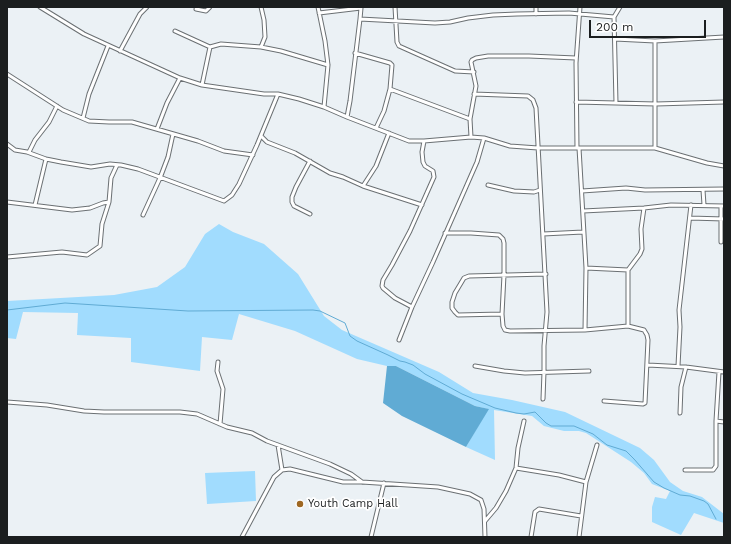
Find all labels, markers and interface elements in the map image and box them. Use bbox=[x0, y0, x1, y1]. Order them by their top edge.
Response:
scale bar bbox=[591, 12, 708, 38]
text: 200 m bbox=[596, 20, 633, 34]
place label: Youth Camp Hall bbox=[308, 497, 398, 511]
marker: Youth Camp Hall bbox=[295, 499, 305, 509]

